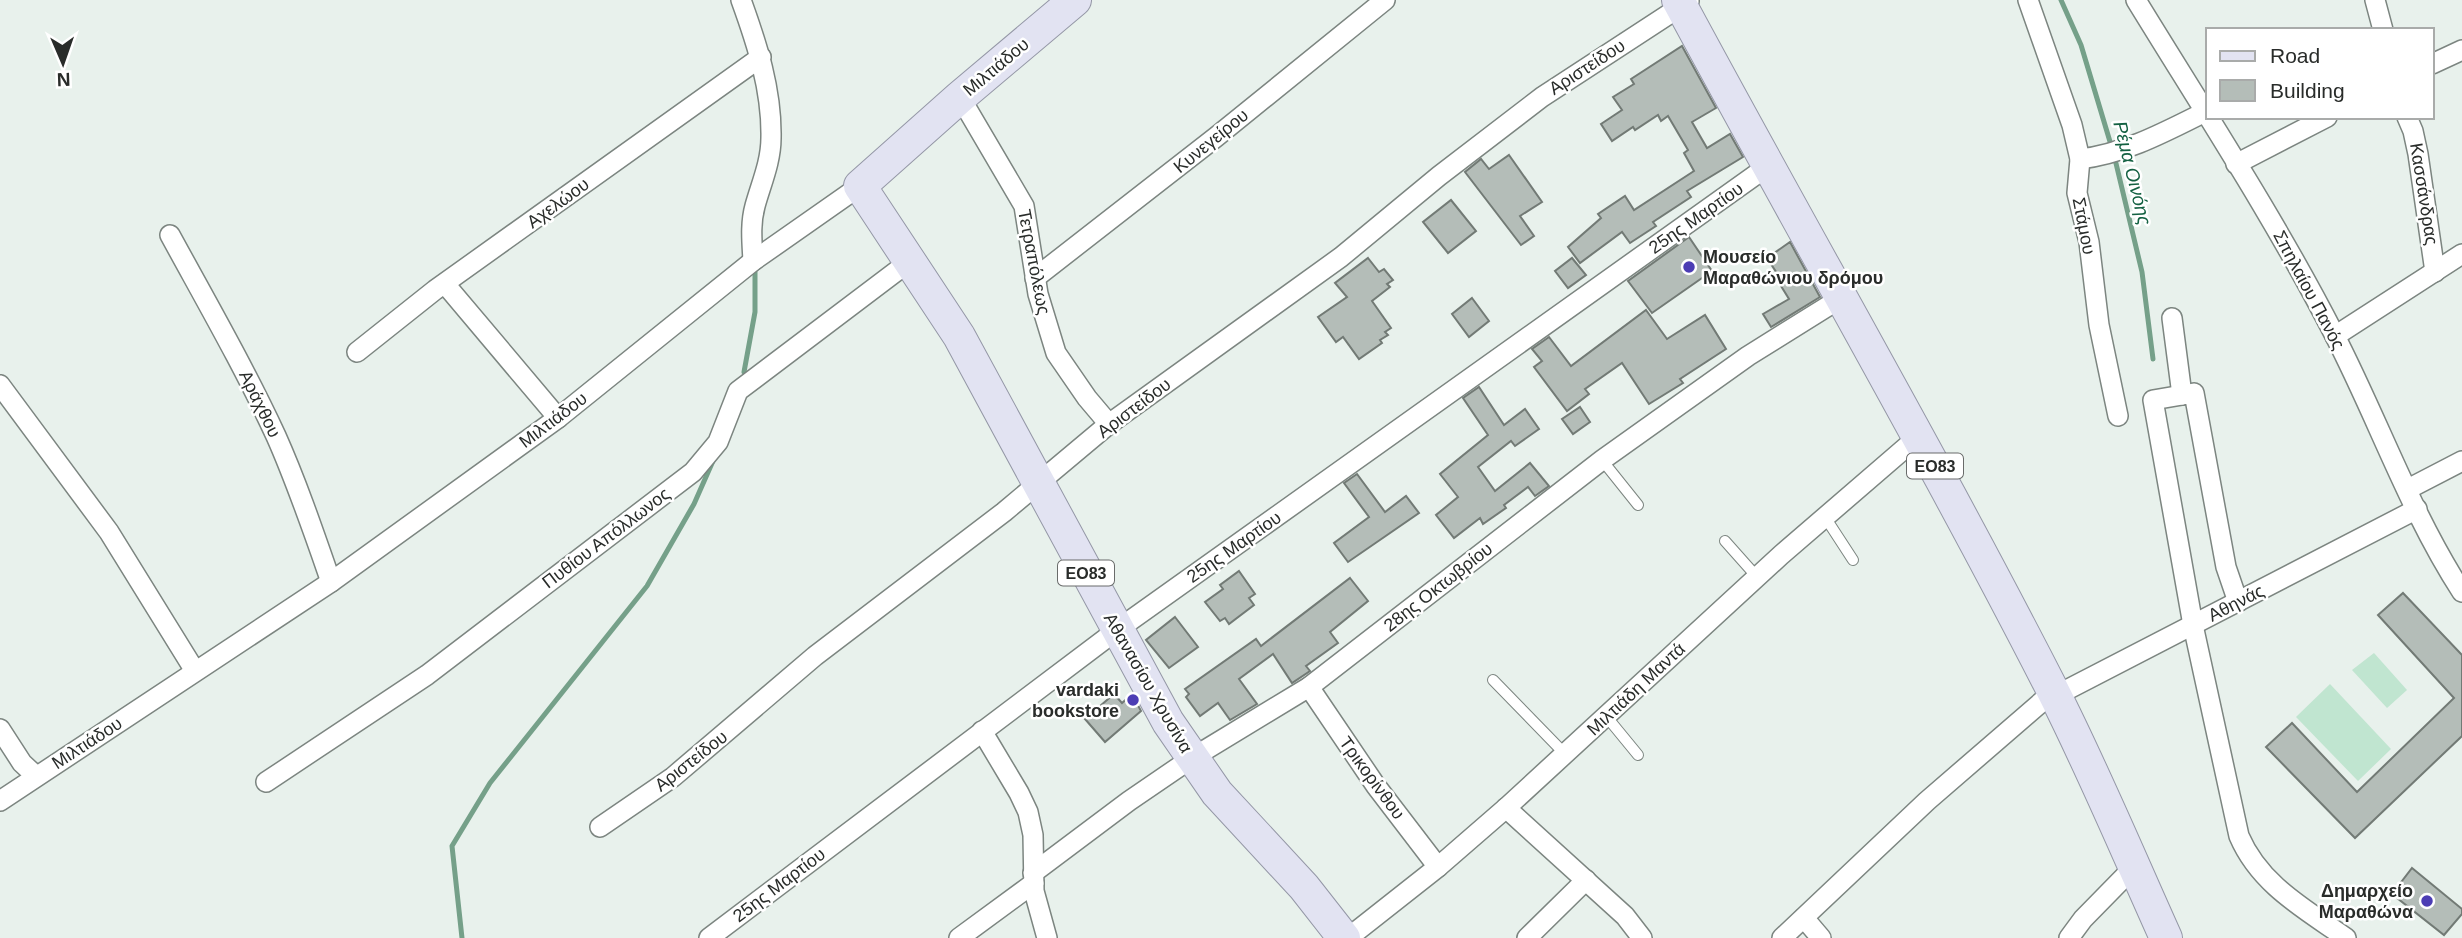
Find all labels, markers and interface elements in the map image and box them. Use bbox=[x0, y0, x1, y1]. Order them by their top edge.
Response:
north arrow bbox=[28, 28, 98, 98]
legend bbox=[2206, 28, 2434, 119]
street label: Μιλτιάδου bbox=[959, 34, 1033, 100]
street label: Αριστείδου bbox=[1545, 35, 1629, 99]
text: Road bbox=[2270, 44, 2320, 67]
text: N bbox=[56, 69, 71, 90]
text: Building bbox=[2270, 79, 2345, 102]
street label: Κυνεγείρου bbox=[1170, 105, 1252, 177]
water label: Ρέμα Οινόης bbox=[2109, 119, 2156, 228]
street label: Κασσάνδρας bbox=[2406, 141, 2442, 247]
street label: Αχελώου bbox=[523, 174, 593, 232]
street label: 25ης Μαρτίου bbox=[1645, 178, 1747, 258]
street label: Στάμου bbox=[2069, 196, 2099, 256]
street label: Τετραπόλεως bbox=[1014, 208, 1054, 317]
street label: Σπηλαίου Πανός bbox=[2269, 227, 2349, 353]
place label: Μουσείο Μαραθώνιου δρόμου bbox=[1703, 247, 1883, 288]
marker: Μουσείο Μαραθώνιου δρόμου bbox=[1681, 259, 1697, 275]
street label: Αράχθου bbox=[235, 367, 285, 441]
street label: Αριστείδου bbox=[1093, 374, 1175, 442]
street label: Μιλτιάδου bbox=[515, 388, 591, 452]
road number: ΕΟ83 bbox=[1907, 453, 1963, 478]
street label: Πυθίου Απόλλωνος bbox=[538, 483, 674, 592]
street label: 25ης Μαρτίου bbox=[1183, 507, 1285, 587]
street label: 28ης Οκτωβρίου bbox=[1380, 538, 1496, 636]
road number: ΕΟ83 bbox=[1058, 560, 1114, 586]
street label: Αθηνάς bbox=[2205, 580, 2268, 626]
street label: Αθανασίου Χρυσίνα bbox=[1100, 609, 1196, 757]
street label: Μιλτιάδη Μαντά bbox=[1583, 639, 1689, 739]
place label: vardaki bookstore bbox=[1032, 680, 1119, 721]
marker: vardaki bookstore bbox=[1125, 692, 1141, 708]
street label: Μιλτιάδου bbox=[48, 713, 126, 773]
street label: Αριστείδου bbox=[651, 727, 731, 795]
street label: Τρικορίνθου bbox=[1335, 733, 1409, 823]
street label: 25ης Μαρτίου bbox=[729, 844, 829, 926]
place label: Δημαρχείο Μαραθώνα bbox=[2319, 881, 2413, 922]
marker: Δημαρχείο Μαραθώνα bbox=[2419, 893, 2435, 909]

